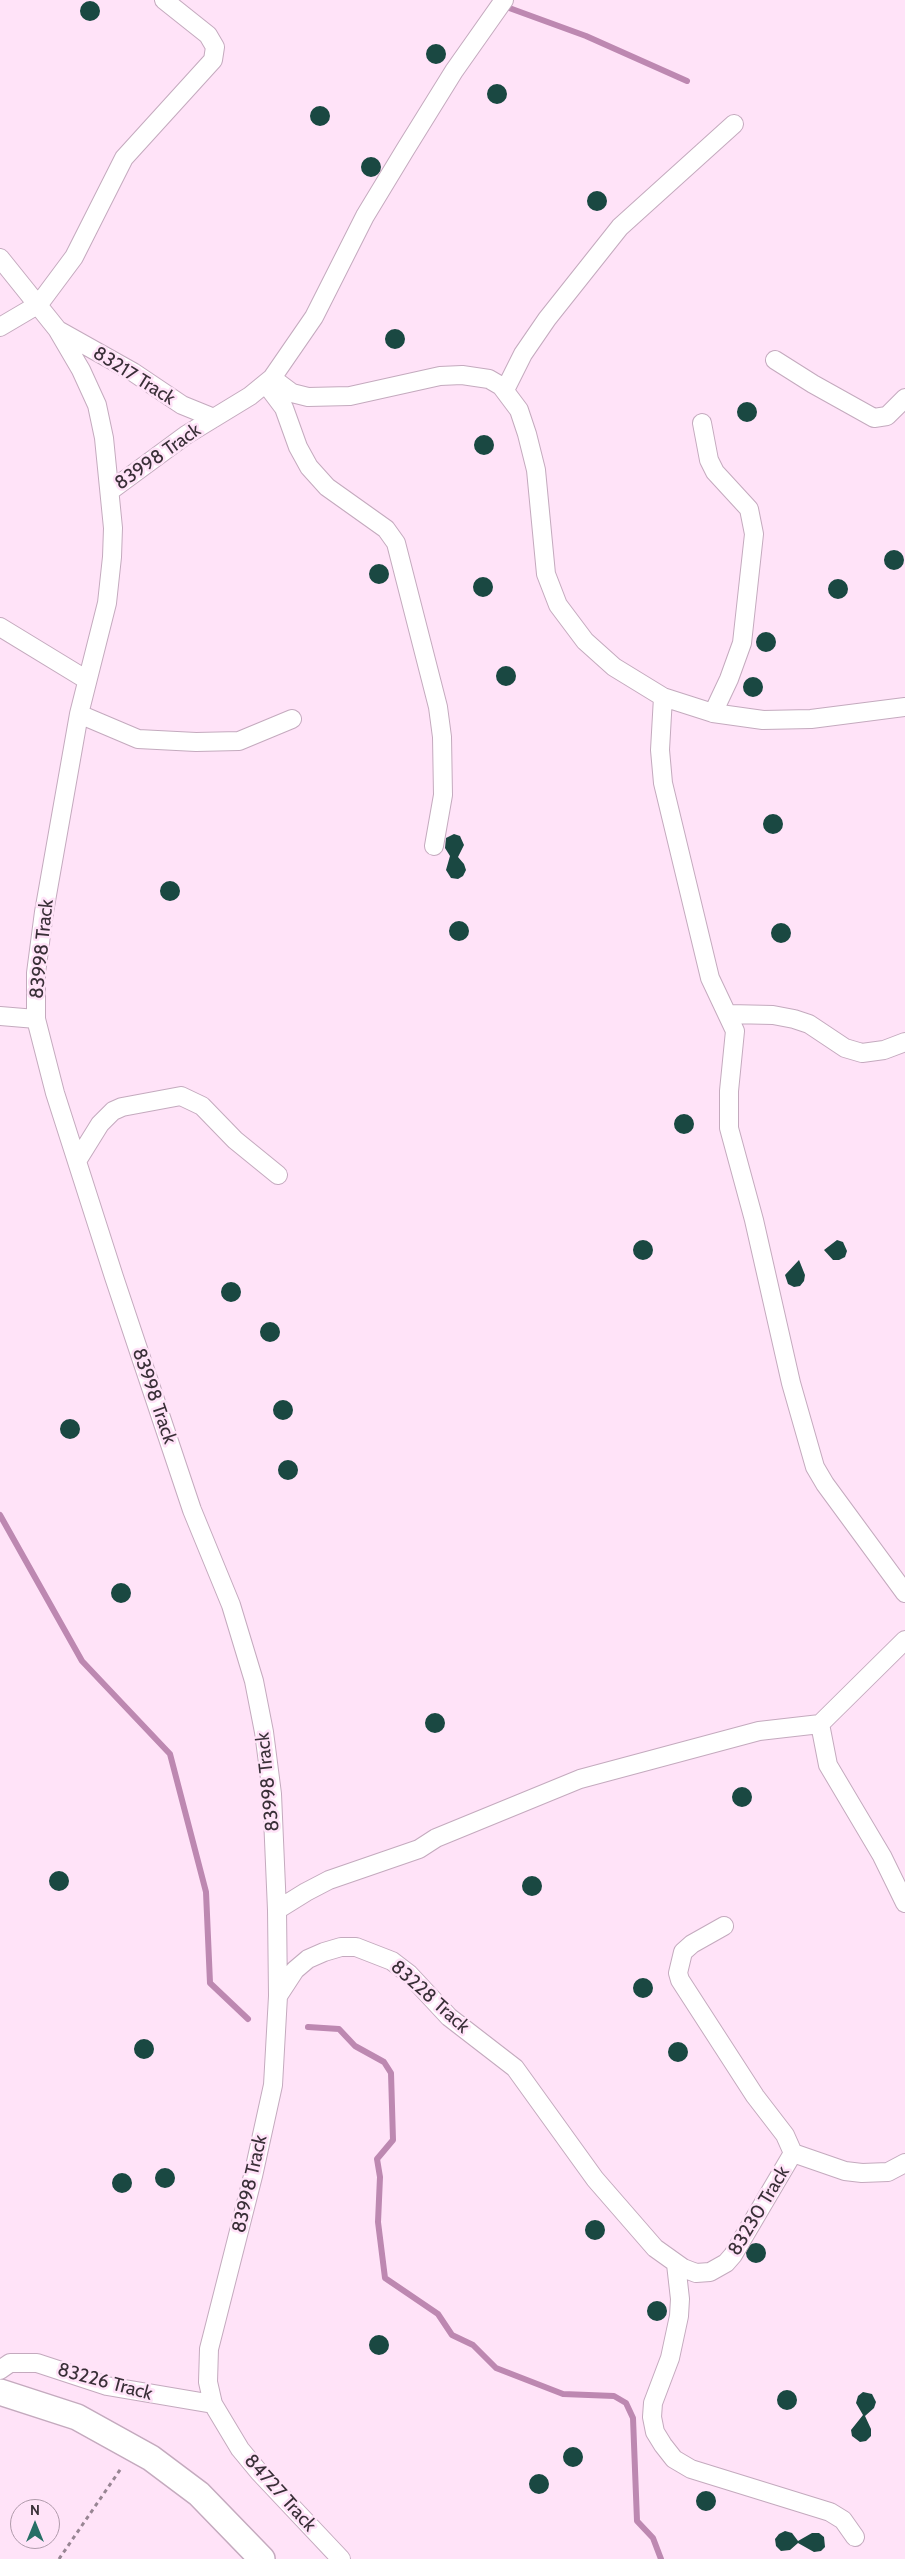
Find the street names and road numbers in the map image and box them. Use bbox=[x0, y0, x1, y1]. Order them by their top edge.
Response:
street label: 83217 Track bbox=[89, 342, 179, 410]
street label: 83998 Track bbox=[111, 419, 205, 495]
street label: 83998 Track bbox=[25, 898, 59, 1000]
street label: 83998 Track bbox=[127, 1345, 181, 1447]
street label: 83998 Track bbox=[251, 1731, 285, 1833]
street label: 83228 Track bbox=[386, 1956, 474, 2038]
street label: 83998 Track bbox=[228, 2133, 272, 2235]
street label: 83230 Track bbox=[723, 2162, 795, 2260]
street label: 83226 Track bbox=[55, 2358, 155, 2406]
street label: 84727 Track bbox=[239, 2450, 321, 2536]

